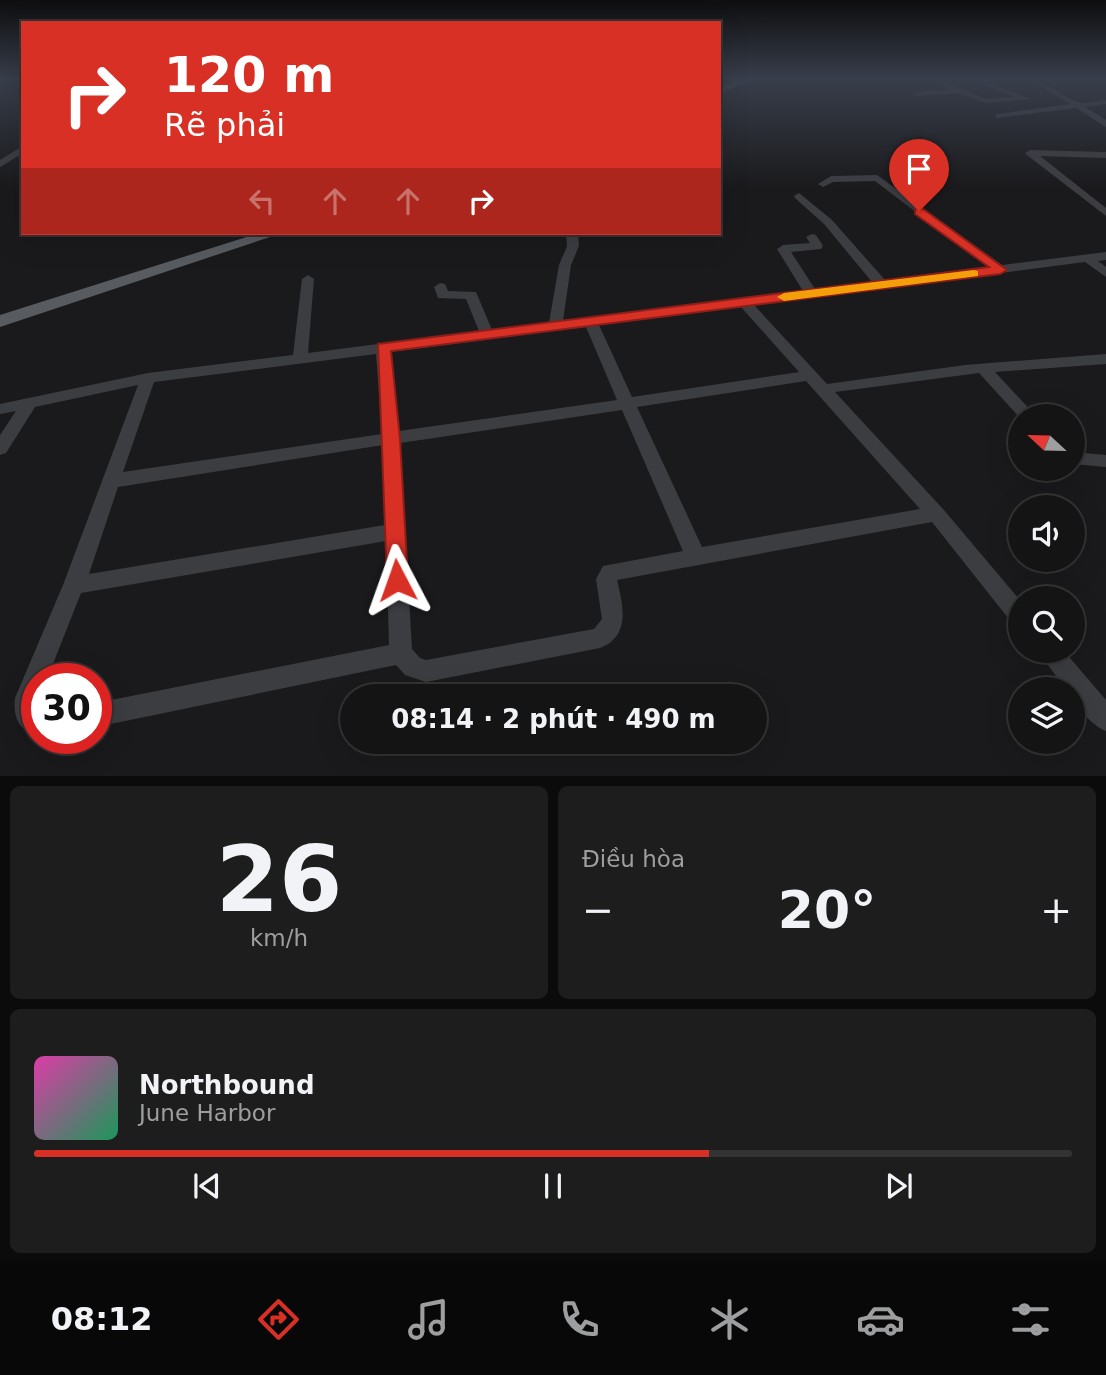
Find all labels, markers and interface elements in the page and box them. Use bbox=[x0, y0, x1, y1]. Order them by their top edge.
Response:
text: 120 m bbox=[164, 47, 334, 104]
icon: right bbox=[49, 49, 140, 140]
text: Rẽ phải bbox=[164, 106, 285, 144]
pin bbox=[889, 139, 949, 211]
icon: arrive bbox=[900, 150, 938, 188]
icon: left bbox=[243, 182, 281, 220]
icon: ahead bbox=[316, 182, 354, 220]
icon: ahead bbox=[389, 182, 427, 220]
icon: right bbox=[462, 182, 500, 220]
north arrow bbox=[1008, 404, 1085, 481]
map controls bbox=[1008, 404, 1085, 754]
button: sound bbox=[1008, 495, 1085, 572]
position arrow bbox=[360, 543, 434, 617]
button: search bbox=[1008, 586, 1085, 663]
speed limit sign: 30 bbox=[21, 663, 112, 754]
button: layers bbox=[1008, 677, 1085, 754]
text: 08:14 · 2 phút · 490 m bbox=[391, 704, 716, 734]
text: 26 bbox=[216, 827, 342, 932]
text: Điều hòa bbox=[582, 846, 685, 872]
text: 20° bbox=[778, 880, 876, 940]
text: − bbox=[582, 888, 614, 932]
text: + bbox=[1040, 888, 1072, 932]
text: km/h bbox=[250, 925, 308, 951]
text: Northbound bbox=[139, 1070, 315, 1100]
text: June Harbor bbox=[139, 1100, 275, 1126]
icon: previous bbox=[188, 1167, 226, 1205]
icon: pause bbox=[534, 1167, 572, 1205]
icon: next bbox=[880, 1167, 918, 1205]
icon: directions bbox=[254, 1295, 303, 1344]
icon: music bbox=[404, 1295, 453, 1344]
icon: phone bbox=[555, 1295, 604, 1344]
icon: climate bbox=[705, 1295, 754, 1344]
icon: car bbox=[856, 1295, 905, 1344]
icon: filters bbox=[1006, 1295, 1055, 1344]
text: 08:12 bbox=[51, 1300, 153, 1338]

